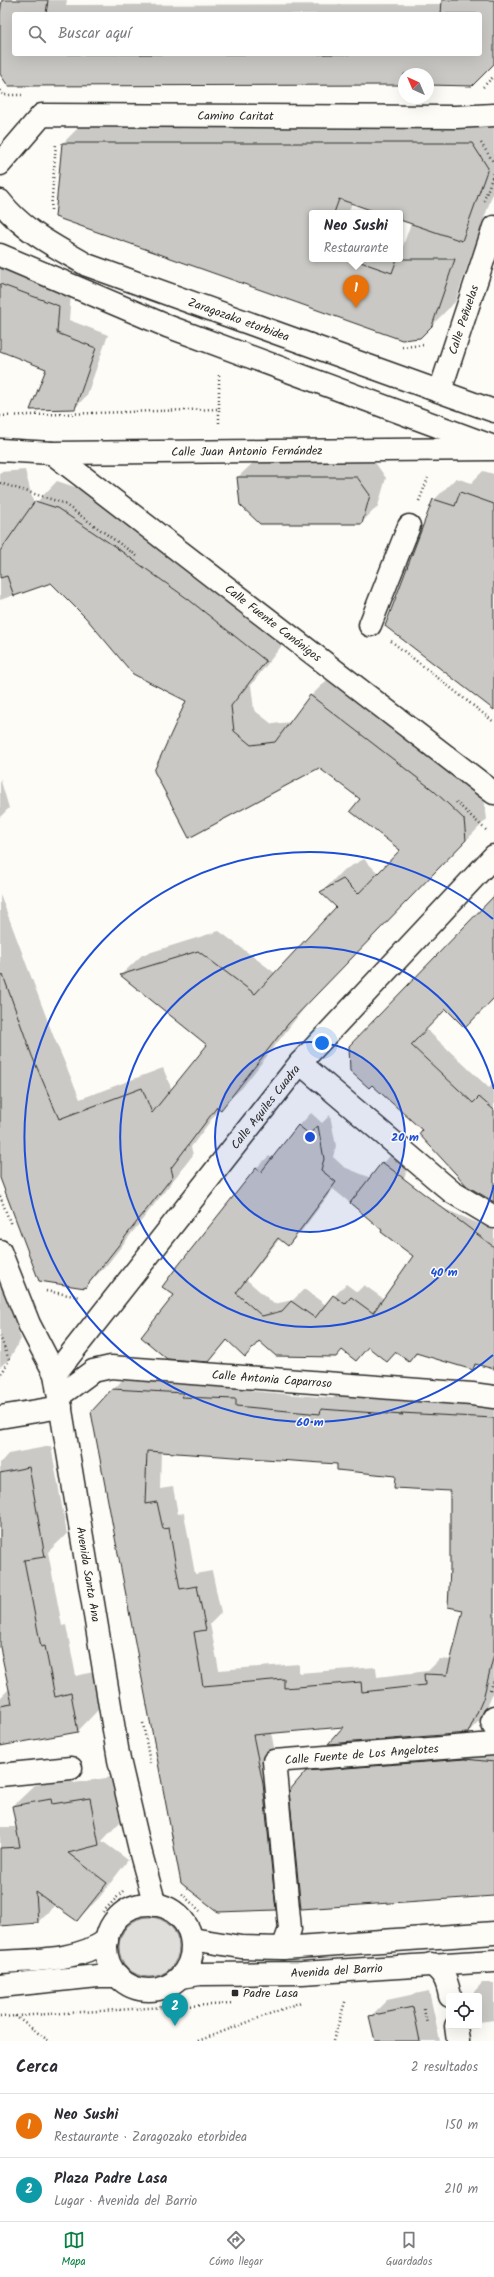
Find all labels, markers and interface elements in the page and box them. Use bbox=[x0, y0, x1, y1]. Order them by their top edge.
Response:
search box bbox=[12, 12, 482, 56]
text: Buscar aquí bbox=[58, 22, 131, 46]
icon: search bbox=[26, 23, 48, 45]
north arrow bbox=[398, 68, 434, 104]
street label: Camino Caritat bbox=[197, 106, 274, 126]
popup bbox=[309, 210, 403, 262]
text: Neo Sushi bbox=[324, 214, 388, 238]
text: Restaurante bbox=[324, 238, 388, 259]
pin: 1 bbox=[343, 275, 369, 308]
street label: Calle Peñuelas bbox=[443, 283, 484, 357]
street label: Zaragozako etorbidea bbox=[185, 293, 292, 346]
street label: Calle Juan Antonio Fernández bbox=[171, 441, 323, 461]
street label: Calle Fuente Canónigos bbox=[221, 580, 326, 667]
your location bbox=[312, 1033, 332, 1053]
street label: Calle Aquiles Cuadra bbox=[226, 1060, 305, 1153]
text: 20 m bbox=[391, 1128, 419, 1147]
centre of rings bbox=[303, 1130, 317, 1144]
text: 40 m bbox=[430, 1263, 458, 1282]
street label: Calle Antonia Caparroso bbox=[211, 1365, 333, 1393]
text: 60 m bbox=[296, 1413, 324, 1432]
street label: Avenida Santa Ana bbox=[71, 1525, 106, 1624]
street label: Calle Fuente de Los Angelotes bbox=[284, 1739, 439, 1770]
street label: Avenida del Barrio bbox=[291, 1958, 383, 1983]
place label: Padre Lasa bbox=[243, 1984, 299, 2003]
marker: Padre Lasa bbox=[230, 1988, 240, 1998]
pin: 2 bbox=[162, 1993, 188, 2026]
map controls bbox=[446, 1993, 482, 2029]
button: locate bbox=[446, 1993, 482, 2029]
text: Cerca bbox=[16, 2054, 58, 2081]
text: 2 resultados bbox=[411, 2057, 478, 2078]
text: Neo Sushi bbox=[54, 2103, 118, 2127]
text: 1 bbox=[27, 2115, 31, 2136]
text: 150 m bbox=[445, 2115, 478, 2136]
text: Restaurante · Zaragozako etorbidea bbox=[54, 2127, 247, 2148]
text: Plaza Padre Lasa bbox=[54, 2167, 168, 2191]
text: 2 bbox=[25, 2179, 33, 2200]
text: 210 m bbox=[444, 2179, 478, 2200]
text: Lugar · Avenida del Barrio bbox=[54, 2191, 197, 2212]
tab: Mapa bbox=[62, 2229, 86, 2271]
tab: Cómo llegar bbox=[209, 2229, 263, 2271]
tab: Guardados bbox=[386, 2229, 432, 2271]

